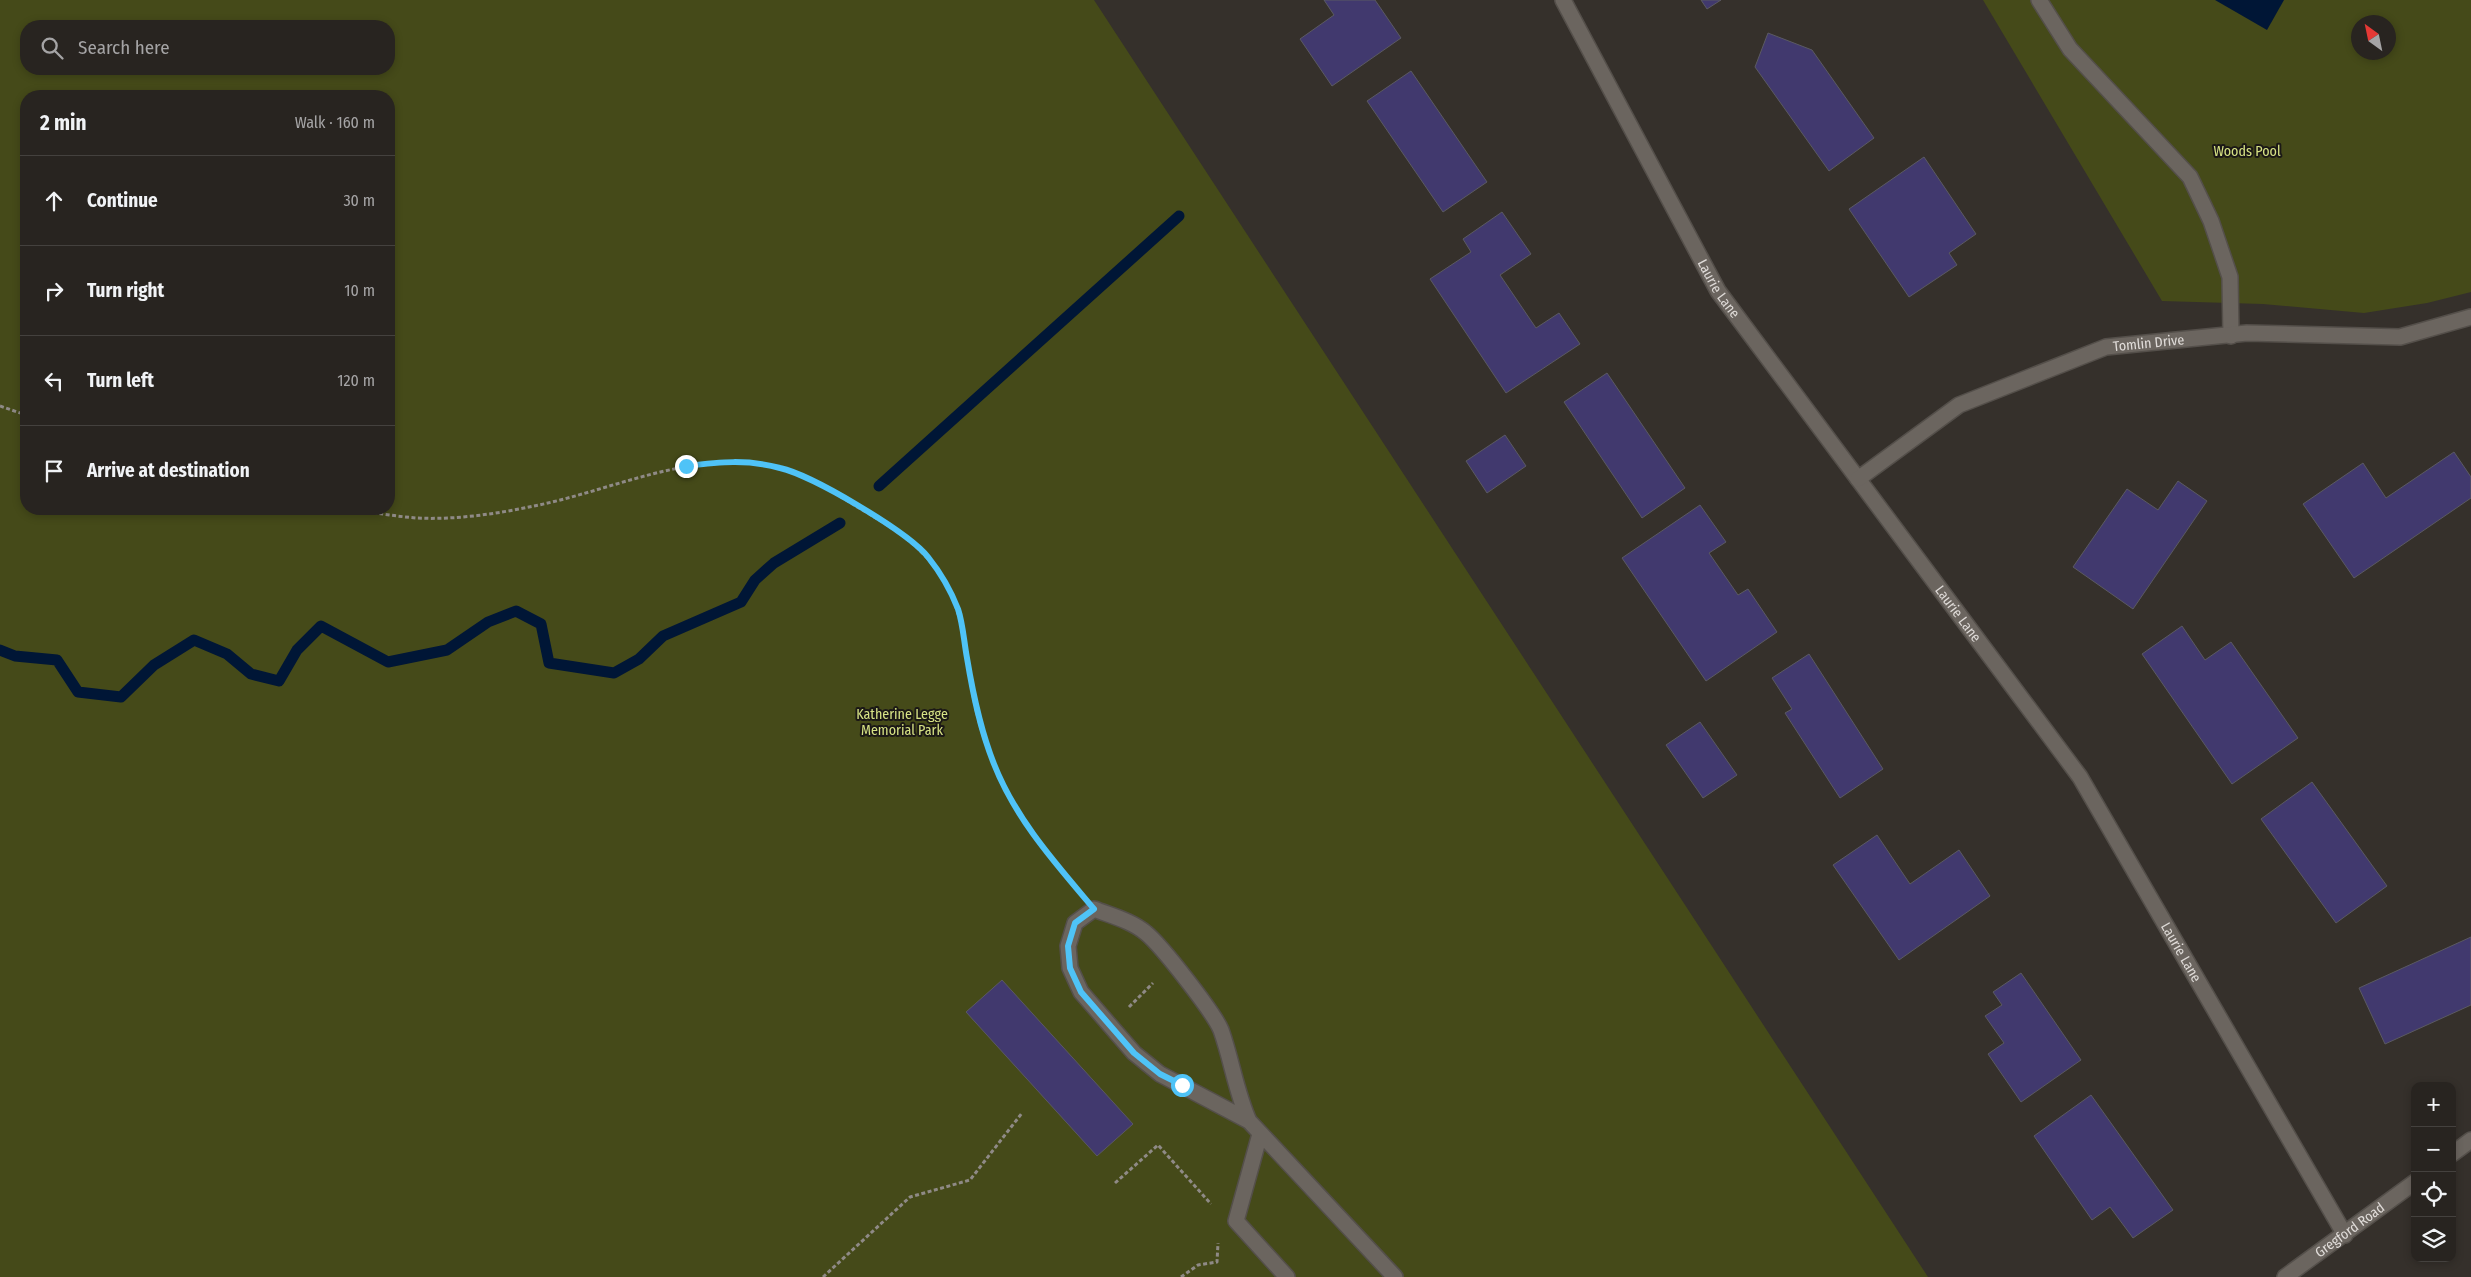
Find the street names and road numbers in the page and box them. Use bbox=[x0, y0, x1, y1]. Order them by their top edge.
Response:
street label: Laurie Lane bbox=[1694, 256, 1743, 322]
street label: Tomlin Drive bbox=[2112, 331, 2185, 355]
street label: Laurie Lane bbox=[1931, 582, 1985, 646]
street label: Laurie Lane bbox=[2157, 919, 2205, 985]
street label: Gregford Road bbox=[2312, 1199, 2388, 1261]

